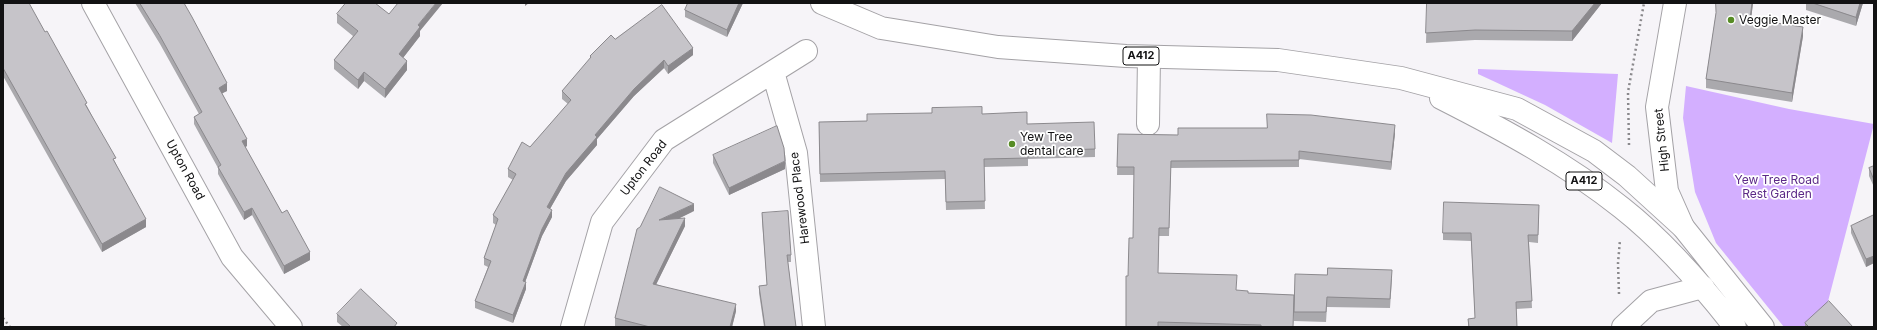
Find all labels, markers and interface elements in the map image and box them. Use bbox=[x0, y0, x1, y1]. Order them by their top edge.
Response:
place label: Veggie Master bbox=[1739, 13, 1821, 27]
marker: Veggie Master bbox=[1726, 15, 1736, 25]
road number: A412 bbox=[1123, 47, 1159, 65]
street label: High Street bbox=[1652, 108, 1672, 172]
place label: Yew Tree dental care bbox=[1020, 130, 1083, 158]
street label: Upton Road bbox=[163, 137, 207, 203]
street label: Upton Road bbox=[618, 137, 670, 199]
marker: Yew Tree dental care bbox=[1007, 139, 1017, 149]
street label: Harewood Place bbox=[787, 151, 813, 245]
road number: A412 bbox=[1566, 172, 1602, 190]
park label: Yew Tree Road Rest Garden bbox=[1735, 173, 1819, 201]

